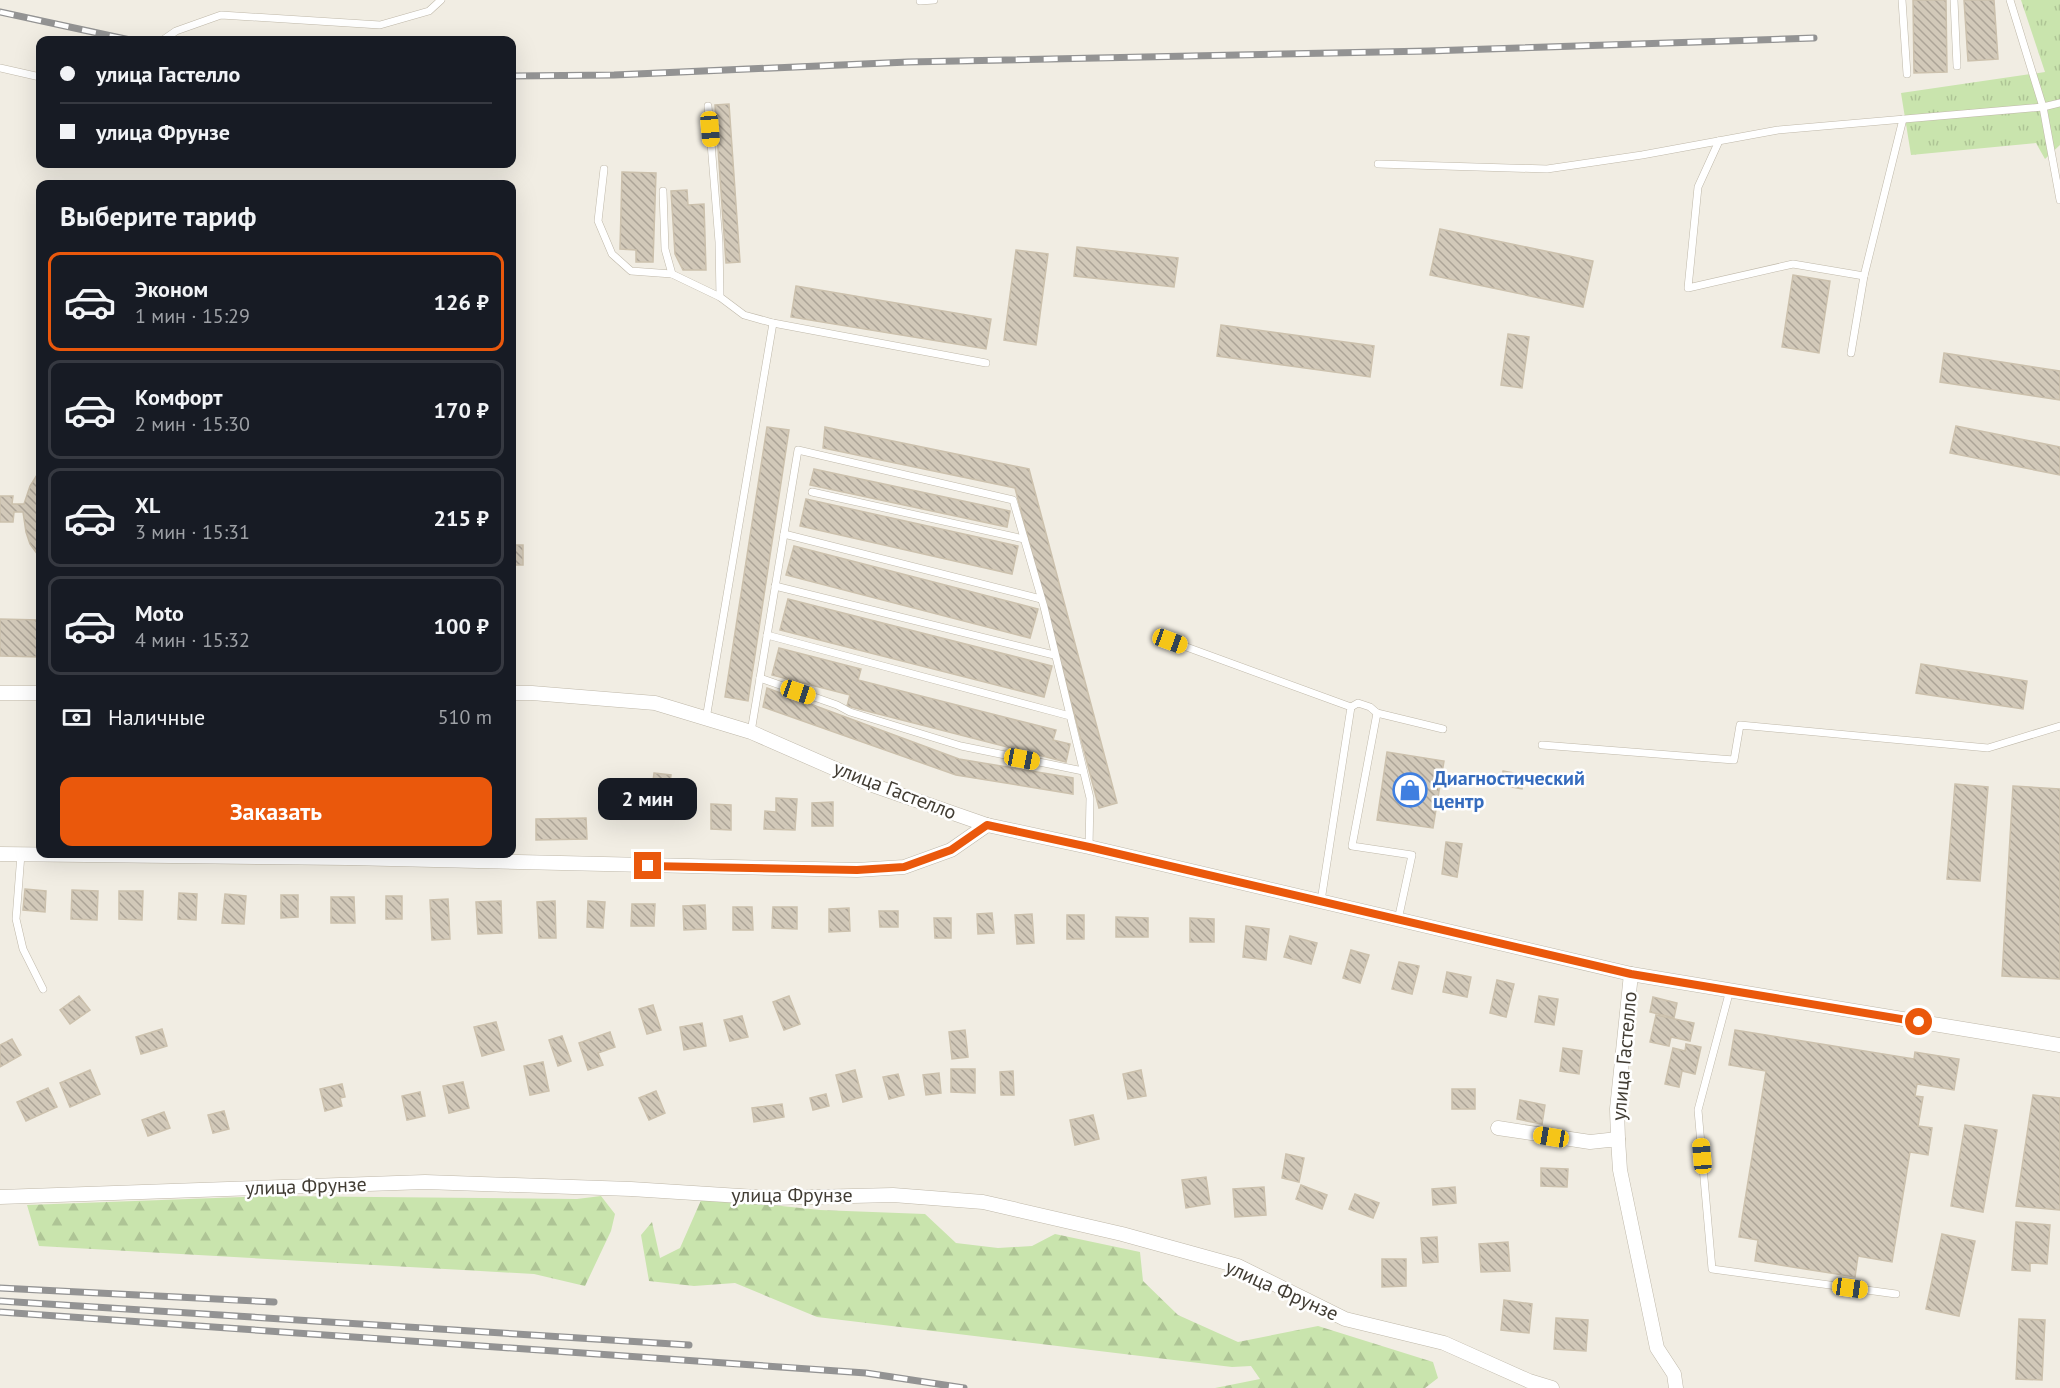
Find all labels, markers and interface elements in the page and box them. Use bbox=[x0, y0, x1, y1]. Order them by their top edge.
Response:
text: улица Гастелло bbox=[96, 60, 240, 88]
car bbox=[699, 110, 721, 148]
text: улица Фрунзе bbox=[96, 118, 230, 146]
text: Выберите тариф bbox=[60, 199, 256, 233]
icon: car bbox=[63, 275, 117, 329]
text: Эконом bbox=[135, 275, 208, 303]
text: 126 ₽ bbox=[434, 288, 489, 316]
text: 1 мин · 15:29 bbox=[135, 303, 250, 329]
icon: car bbox=[63, 383, 117, 437]
text: Комфорт bbox=[135, 383, 223, 411]
text: 170 ₽ bbox=[434, 396, 489, 424]
text: 2 мин · 15:30 bbox=[135, 411, 250, 437]
icon: car bbox=[63, 491, 117, 545]
text: XL bbox=[135, 491, 160, 519]
text: 215 ₽ bbox=[434, 504, 489, 532]
text: 3 мин · 15:31 bbox=[135, 519, 250, 545]
icon: car bbox=[63, 599, 117, 653]
text: Moto bbox=[135, 599, 184, 627]
text: 100 ₽ bbox=[434, 612, 489, 640]
car bbox=[1150, 626, 1190, 656]
text: 4 мин · 15:32 bbox=[135, 627, 250, 653]
car bbox=[778, 678, 818, 706]
icon: cash bbox=[60, 701, 93, 734]
text: Наличные bbox=[108, 703, 205, 731]
text: 510 m bbox=[438, 704, 492, 730]
car bbox=[1003, 747, 1041, 771]
street label: улица Гастелло bbox=[830, 755, 960, 825]
place label: Диагностический центр bbox=[1433, 765, 1585, 814]
shop icon: Диагностический центр bbox=[1392, 772, 1428, 808]
button: Заказать bbox=[60, 777, 492, 846]
callout: 2 мин bbox=[598, 779, 698, 821]
text: 2 мин bbox=[622, 786, 673, 812]
route end bbox=[634, 852, 661, 879]
street label: улица Гастелло bbox=[1605, 990, 1643, 1122]
route start bbox=[1905, 1008, 1932, 1035]
car bbox=[1532, 1125, 1570, 1149]
car bbox=[1691, 1137, 1713, 1175]
street label: улица Фрунзе bbox=[245, 1171, 367, 1201]
street label: улица Фрунзе bbox=[731, 1182, 853, 1208]
street label: улица Фрунзе bbox=[1221, 1253, 1343, 1327]
car bbox=[1831, 1277, 1869, 1299]

